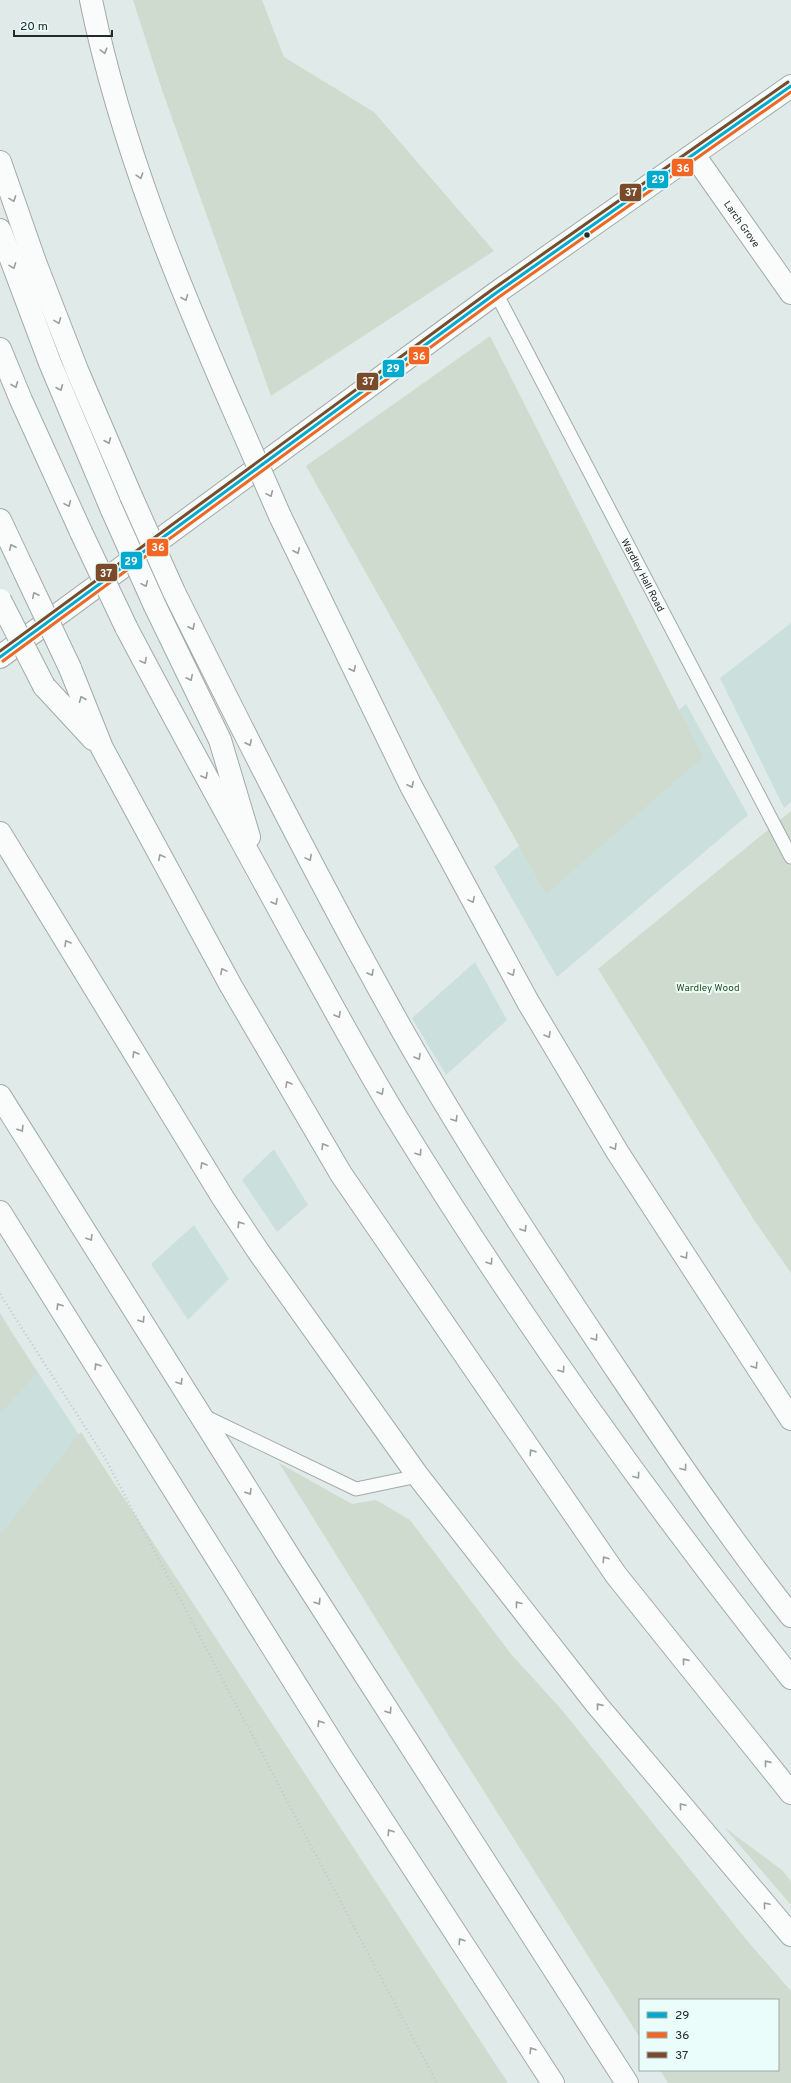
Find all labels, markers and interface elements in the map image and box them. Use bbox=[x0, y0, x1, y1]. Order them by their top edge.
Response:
scale bar bbox=[14, 12, 112, 38]
text: 20 m bbox=[20, 19, 48, 35]
one-way arrow bbox=[99, 48, 107, 55]
line badge: 36 bbox=[671, 158, 694, 177]
text: 36 bbox=[676, 162, 690, 176]
line badge: 29 bbox=[646, 170, 669, 189]
one-way arrow bbox=[136, 172, 144, 179]
text: 29 bbox=[651, 173, 665, 187]
line badge: 37 bbox=[619, 183, 642, 202]
text: 37 bbox=[625, 186, 637, 200]
one-way arrow bbox=[8, 195, 17, 202]
street label: Larch Grove bbox=[720, 199, 762, 250]
unlabelled marker bbox=[582, 230, 592, 240]
one-way arrow bbox=[9, 263, 17, 270]
one-way arrow bbox=[181, 295, 189, 302]
one-way arrow bbox=[54, 317, 62, 324]
line badge: 36 bbox=[408, 346, 430, 365]
text: 36 bbox=[412, 350, 426, 364]
line badge: 29 bbox=[382, 359, 405, 378]
text: 29 bbox=[386, 362, 400, 376]
line badge: 37 bbox=[356, 372, 379, 391]
text: 37 bbox=[362, 375, 374, 389]
one-way arrow bbox=[10, 381, 18, 388]
one-way arrow bbox=[55, 383, 63, 391]
one-way arrow bbox=[103, 437, 111, 444]
one-way arrow bbox=[266, 490, 274, 497]
one-way arrow bbox=[63, 499, 71, 507]
street label: Wardley Hall Road bbox=[618, 537, 667, 614]
line badge: 36 bbox=[146, 538, 169, 557]
text: 36 bbox=[151, 541, 165, 555]
one-way arrow bbox=[9, 543, 17, 551]
one-way arrow bbox=[292, 547, 300, 555]
line badge: 29 bbox=[120, 551, 143, 570]
text: 29 bbox=[124, 555, 138, 569]
line badge: 37 bbox=[95, 563, 118, 582]
text: 37 bbox=[100, 567, 112, 581]
one-way arrow bbox=[140, 579, 148, 587]
one-way arrow bbox=[32, 592, 40, 599]
one-way arrow bbox=[187, 622, 195, 630]
one-way arrow bbox=[139, 657, 147, 664]
one-way arrow bbox=[348, 664, 356, 672]
one-way arrow bbox=[185, 674, 193, 682]
one-way arrow bbox=[79, 696, 87, 703]
one-way arrow bbox=[244, 739, 252, 747]
one-way arrow bbox=[200, 772, 207, 779]
one-way arrow bbox=[406, 781, 414, 788]
one-way arrow bbox=[158, 854, 166, 861]
one-way arrow bbox=[304, 854, 312, 862]
one-way arrow bbox=[468, 896, 475, 903]
one-way arrow bbox=[271, 898, 278, 905]
one-way arrow bbox=[64, 940, 72, 947]
one-way arrow bbox=[220, 968, 228, 975]
one-way arrow bbox=[366, 969, 373, 976]
one-way arrow bbox=[507, 969, 514, 976]
park label: Wardley Wood bbox=[676, 982, 740, 995]
one-way arrow bbox=[334, 1011, 341, 1018]
one-way arrow bbox=[543, 1031, 550, 1038]
one-way arrow bbox=[132, 1051, 140, 1058]
one-way arrow bbox=[414, 1053, 421, 1060]
one-way arrow bbox=[285, 1081, 292, 1088]
one-way arrow bbox=[377, 1088, 384, 1095]
one-way arrow bbox=[451, 1115, 458, 1122]
one-way arrow bbox=[16, 1124, 23, 1131]
one-way arrow bbox=[322, 1143, 329, 1150]
one-way arrow bbox=[610, 1143, 617, 1150]
one-way arrow bbox=[414, 1149, 422, 1156]
one-way arrow bbox=[200, 1162, 208, 1169]
one-way arrow bbox=[238, 1221, 245, 1228]
one-way arrow bbox=[519, 1225, 527, 1232]
one-way arrow bbox=[86, 1234, 93, 1241]
one-way arrow bbox=[680, 1252, 687, 1259]
one-way arrow bbox=[485, 1258, 492, 1265]
one-way arrow bbox=[57, 1303, 64, 1310]
one-way arrow bbox=[137, 1316, 145, 1323]
one-way arrow bbox=[590, 1334, 598, 1341]
one-way arrow bbox=[750, 1361, 757, 1368]
one-way arrow bbox=[95, 1363, 102, 1370]
one-way arrow bbox=[557, 1365, 564, 1372]
one-way arrow bbox=[175, 1378, 183, 1385]
one-way arrow bbox=[529, 1449, 536, 1456]
one-way arrow bbox=[679, 1464, 686, 1471]
one-way arrow bbox=[632, 1471, 639, 1478]
one-way arrow bbox=[244, 1488, 252, 1495]
one-way arrow bbox=[602, 1556, 610, 1563]
one-way arrow bbox=[314, 1598, 321, 1605]
one-way arrow bbox=[516, 1602, 523, 1609]
one-way arrow bbox=[683, 1659, 690, 1666]
one-way arrow bbox=[596, 1704, 603, 1711]
one-way arrow bbox=[384, 1707, 391, 1714]
one-way arrow bbox=[317, 1720, 324, 1727]
one-way arrow bbox=[764, 1760, 771, 1767]
one-way arrow bbox=[680, 1803, 687, 1811]
one-way arrow bbox=[387, 1829, 395, 1836]
one-way arrow bbox=[763, 1903, 770, 1910]
one-way arrow bbox=[458, 1938, 466, 1945]
legend bbox=[639, 1999, 779, 2071]
text: 29 bbox=[675, 2008, 690, 2024]
text: 36 bbox=[675, 2028, 689, 2044]
one-way arrow bbox=[529, 2047, 537, 2054]
text: 37 bbox=[675, 2048, 688, 2064]

